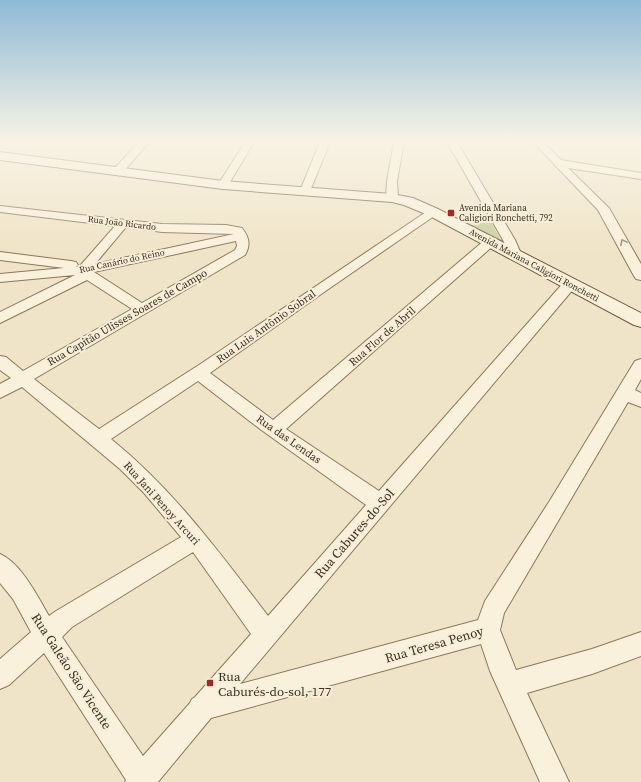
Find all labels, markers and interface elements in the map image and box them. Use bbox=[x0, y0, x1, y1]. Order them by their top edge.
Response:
place label: Avenida Mariana Caligiori Ronchetti, 792 bbox=[459, 202, 553, 224]
marker: Avenida Mariana Caligiori Ronchetti, 792 bbox=[446, 208, 456, 218]
street label: Rua João Ricardo bbox=[87, 213, 157, 233]
street label: Avenida Mariana Caligiori Ronchetti bbox=[467, 226, 601, 305]
one-way arrow bbox=[620, 239, 628, 246]
street label: Rua Canário do Reino bbox=[78, 246, 166, 276]
street label: Rua Capitão Ulisses Soares de Campo bbox=[45, 265, 210, 369]
street label: Rua Luis Antônio Sobral bbox=[214, 286, 319, 366]
street label: Rua Flor de Abril bbox=[346, 303, 419, 370]
street label: Rua das Lendas bbox=[253, 411, 324, 467]
street label: Rua Jani Penoy Arcuri bbox=[120, 458, 203, 548]
street label: Rua Cabures-do-Sol bbox=[311, 485, 398, 582]
street label: Rua Galeão São Vicente bbox=[28, 610, 116, 733]
street label: Rua Teresa Penoy bbox=[383, 622, 486, 667]
place label: Rua Caburés-do-sol, 177 bbox=[218, 668, 332, 700]
marker: Rua Caburés-do-sol, 177 bbox=[205, 678, 215, 688]

